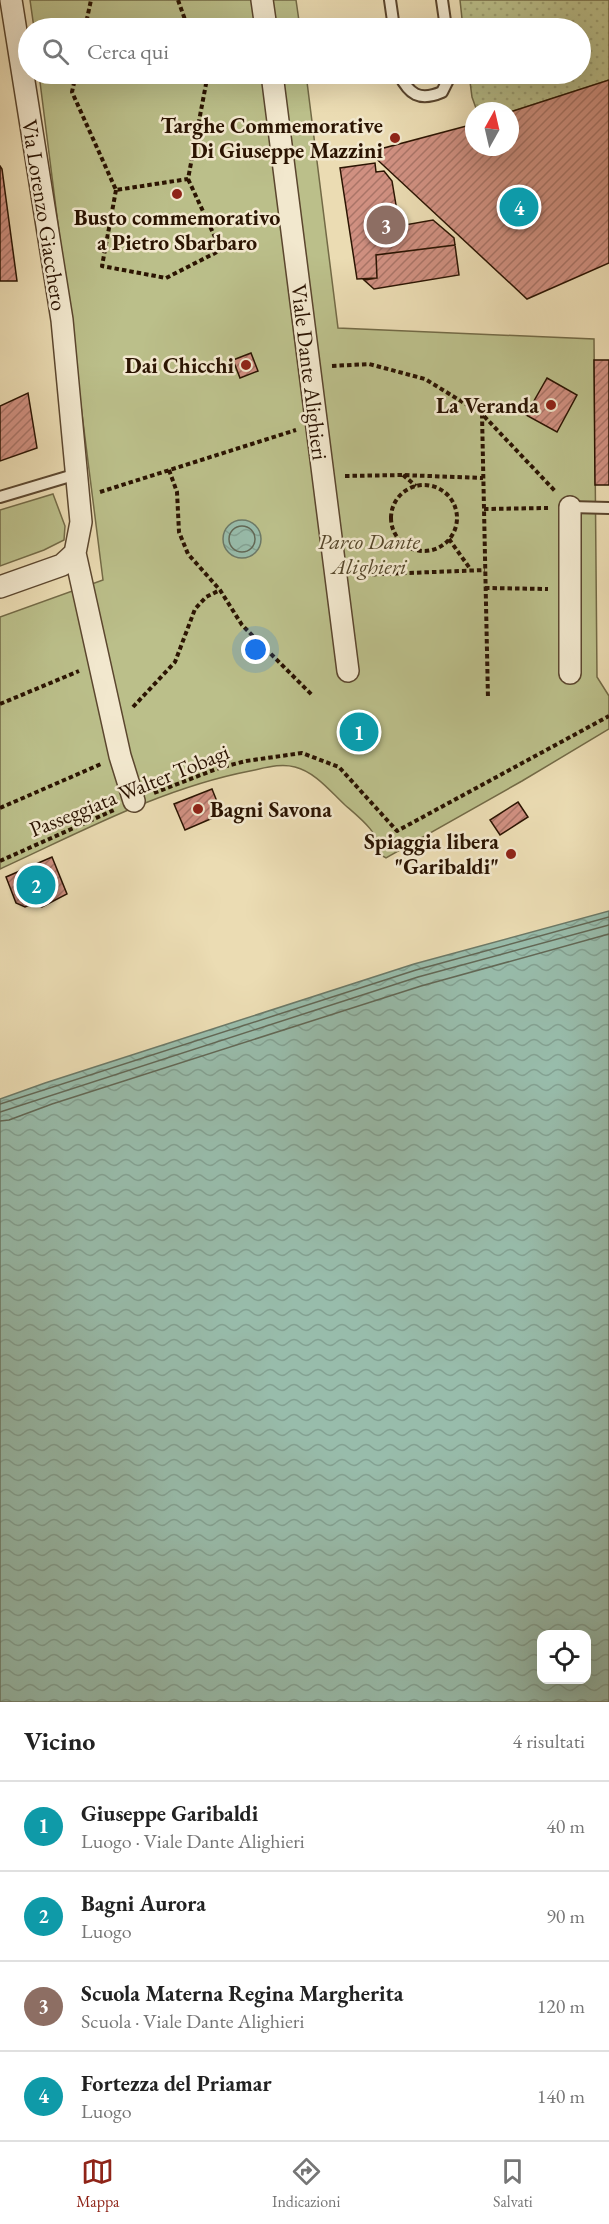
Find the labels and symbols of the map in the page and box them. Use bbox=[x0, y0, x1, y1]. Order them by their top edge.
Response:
north arrow bbox=[465, 102, 519, 156]
place label: Targhe Commemorative Di Giuseppe Mazzini bbox=[161, 111, 384, 165]
street label: Via Lorenzo Giacchero bbox=[15, 117, 74, 313]
marker: Targhe Commemorative Di Giuseppe Mazzini bbox=[388, 131, 402, 145]
pin: 4 bbox=[500, 184, 538, 230]
marker: Busto commemorativo a Pietro Sbarbaro bbox=[170, 187, 184, 201]
pin: 3 bbox=[366, 202, 406, 248]
place label: Busto commemorativo a Pietro Sbarbaro bbox=[74, 203, 280, 257]
street label: Viale Dante Alighieri bbox=[284, 282, 335, 462]
place label: Dai Chicchi bbox=[125, 351, 234, 380]
marker: Dai Chicchi bbox=[239, 358, 253, 372]
place label: La Veranda bbox=[436, 391, 539, 420]
marker: La Veranda bbox=[544, 398, 558, 412]
park label: Parco Dante Alighieri bbox=[318, 527, 420, 581]
your location bbox=[241, 635, 270, 664]
pin: 1 bbox=[340, 710, 378, 754]
street label: Passeggiata Walter Tobagi bbox=[25, 737, 233, 844]
place label: Bagni Savona bbox=[210, 795, 332, 824]
marker: Bagni Savona bbox=[191, 802, 205, 816]
place label: Spiaggia libera "Garibaldi" bbox=[364, 827, 499, 881]
marker: Spiaggia libera "Garibaldi" bbox=[504, 847, 518, 861]
pin: 2 bbox=[16, 862, 56, 908]

